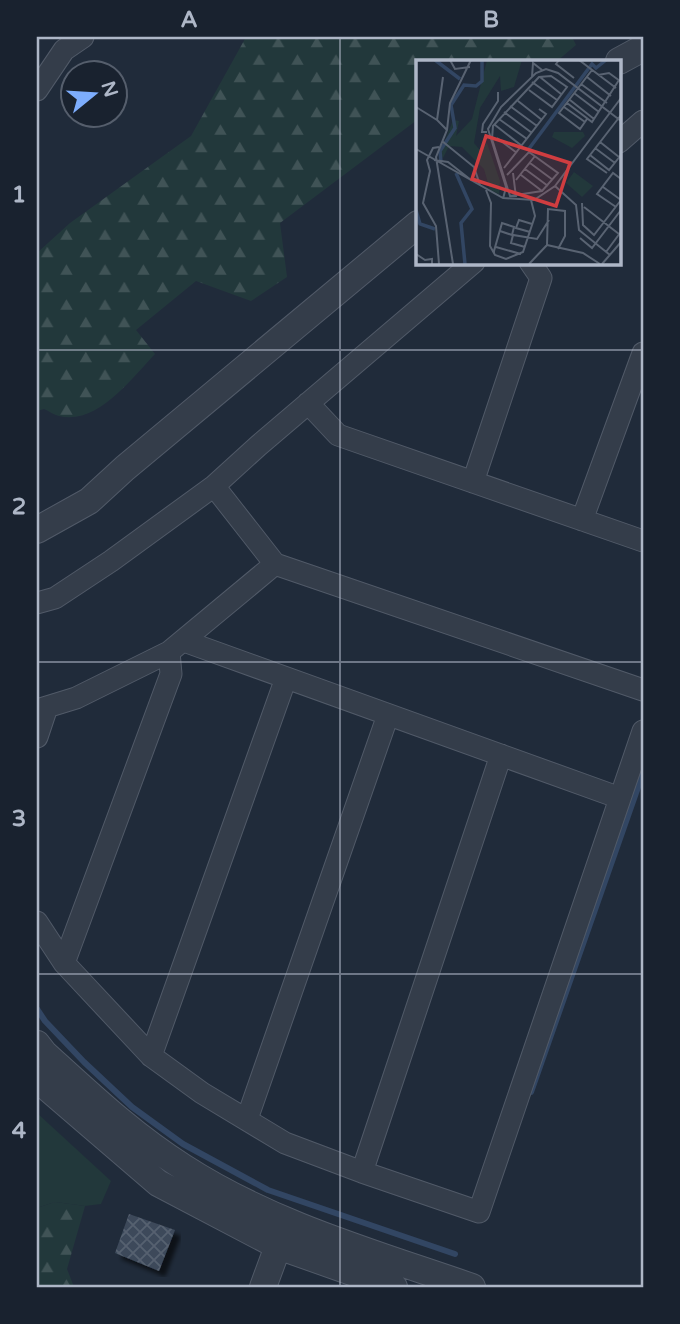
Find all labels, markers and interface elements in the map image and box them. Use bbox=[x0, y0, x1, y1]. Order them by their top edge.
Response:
text: A bbox=[180, 6, 198, 34]
text: B bbox=[483, 6, 499, 34]
north arrow bbox=[60, 60, 130, 130]
inset map bbox=[416, 60, 620, 264]
text: N bbox=[96, 78, 122, 100]
text: 1 bbox=[12, 181, 26, 209]
text: 2 bbox=[12, 493, 26, 521]
text: 3 bbox=[12, 805, 26, 833]
text: 4 bbox=[12, 1117, 27, 1145]

